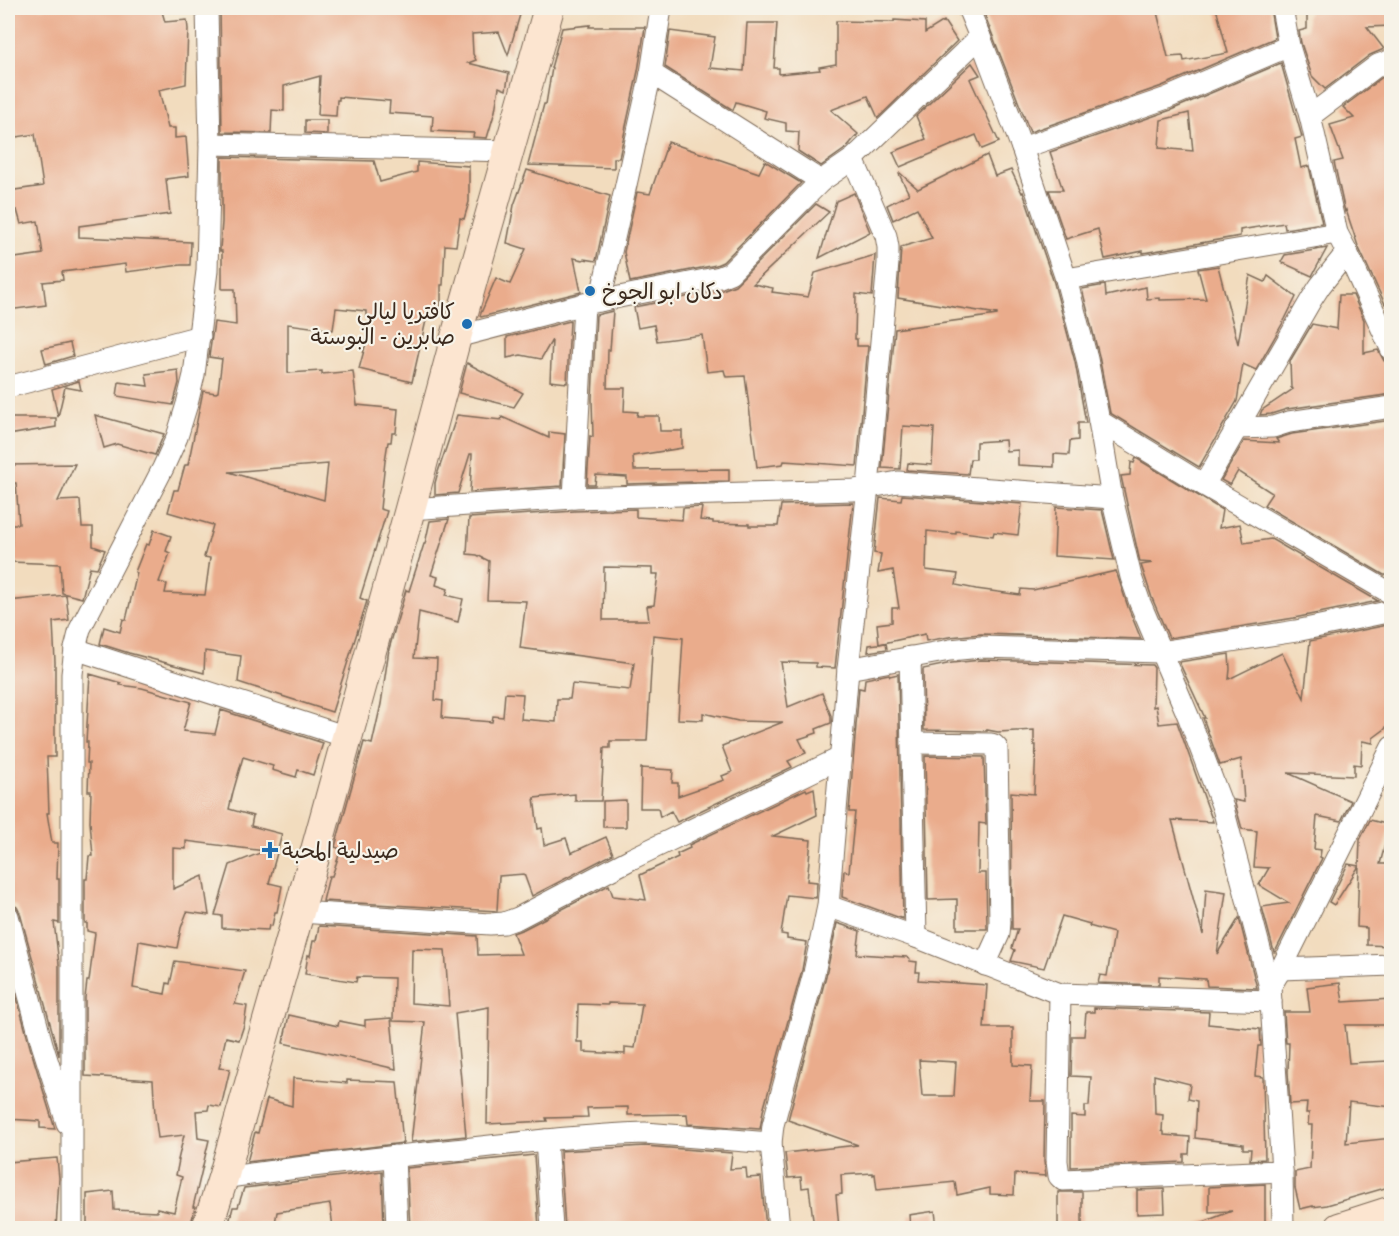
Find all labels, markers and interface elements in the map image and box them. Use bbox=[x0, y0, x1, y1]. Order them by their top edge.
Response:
place label: دكان ابو الجوخ bbox=[602, 279, 723, 310]
marker: دكان ابو الجوخ bbox=[583, 284, 597, 298]
place label: كافتريا ليالي صابرين - البوستة bbox=[311, 299, 455, 355]
marker: كافتريا ليالي صابرين - البوستة bbox=[460, 317, 474, 331]
place label: صيدلية المحبة bbox=[282, 838, 399, 869]
marker: صيدلية المحبة bbox=[263, 843, 277, 857]

